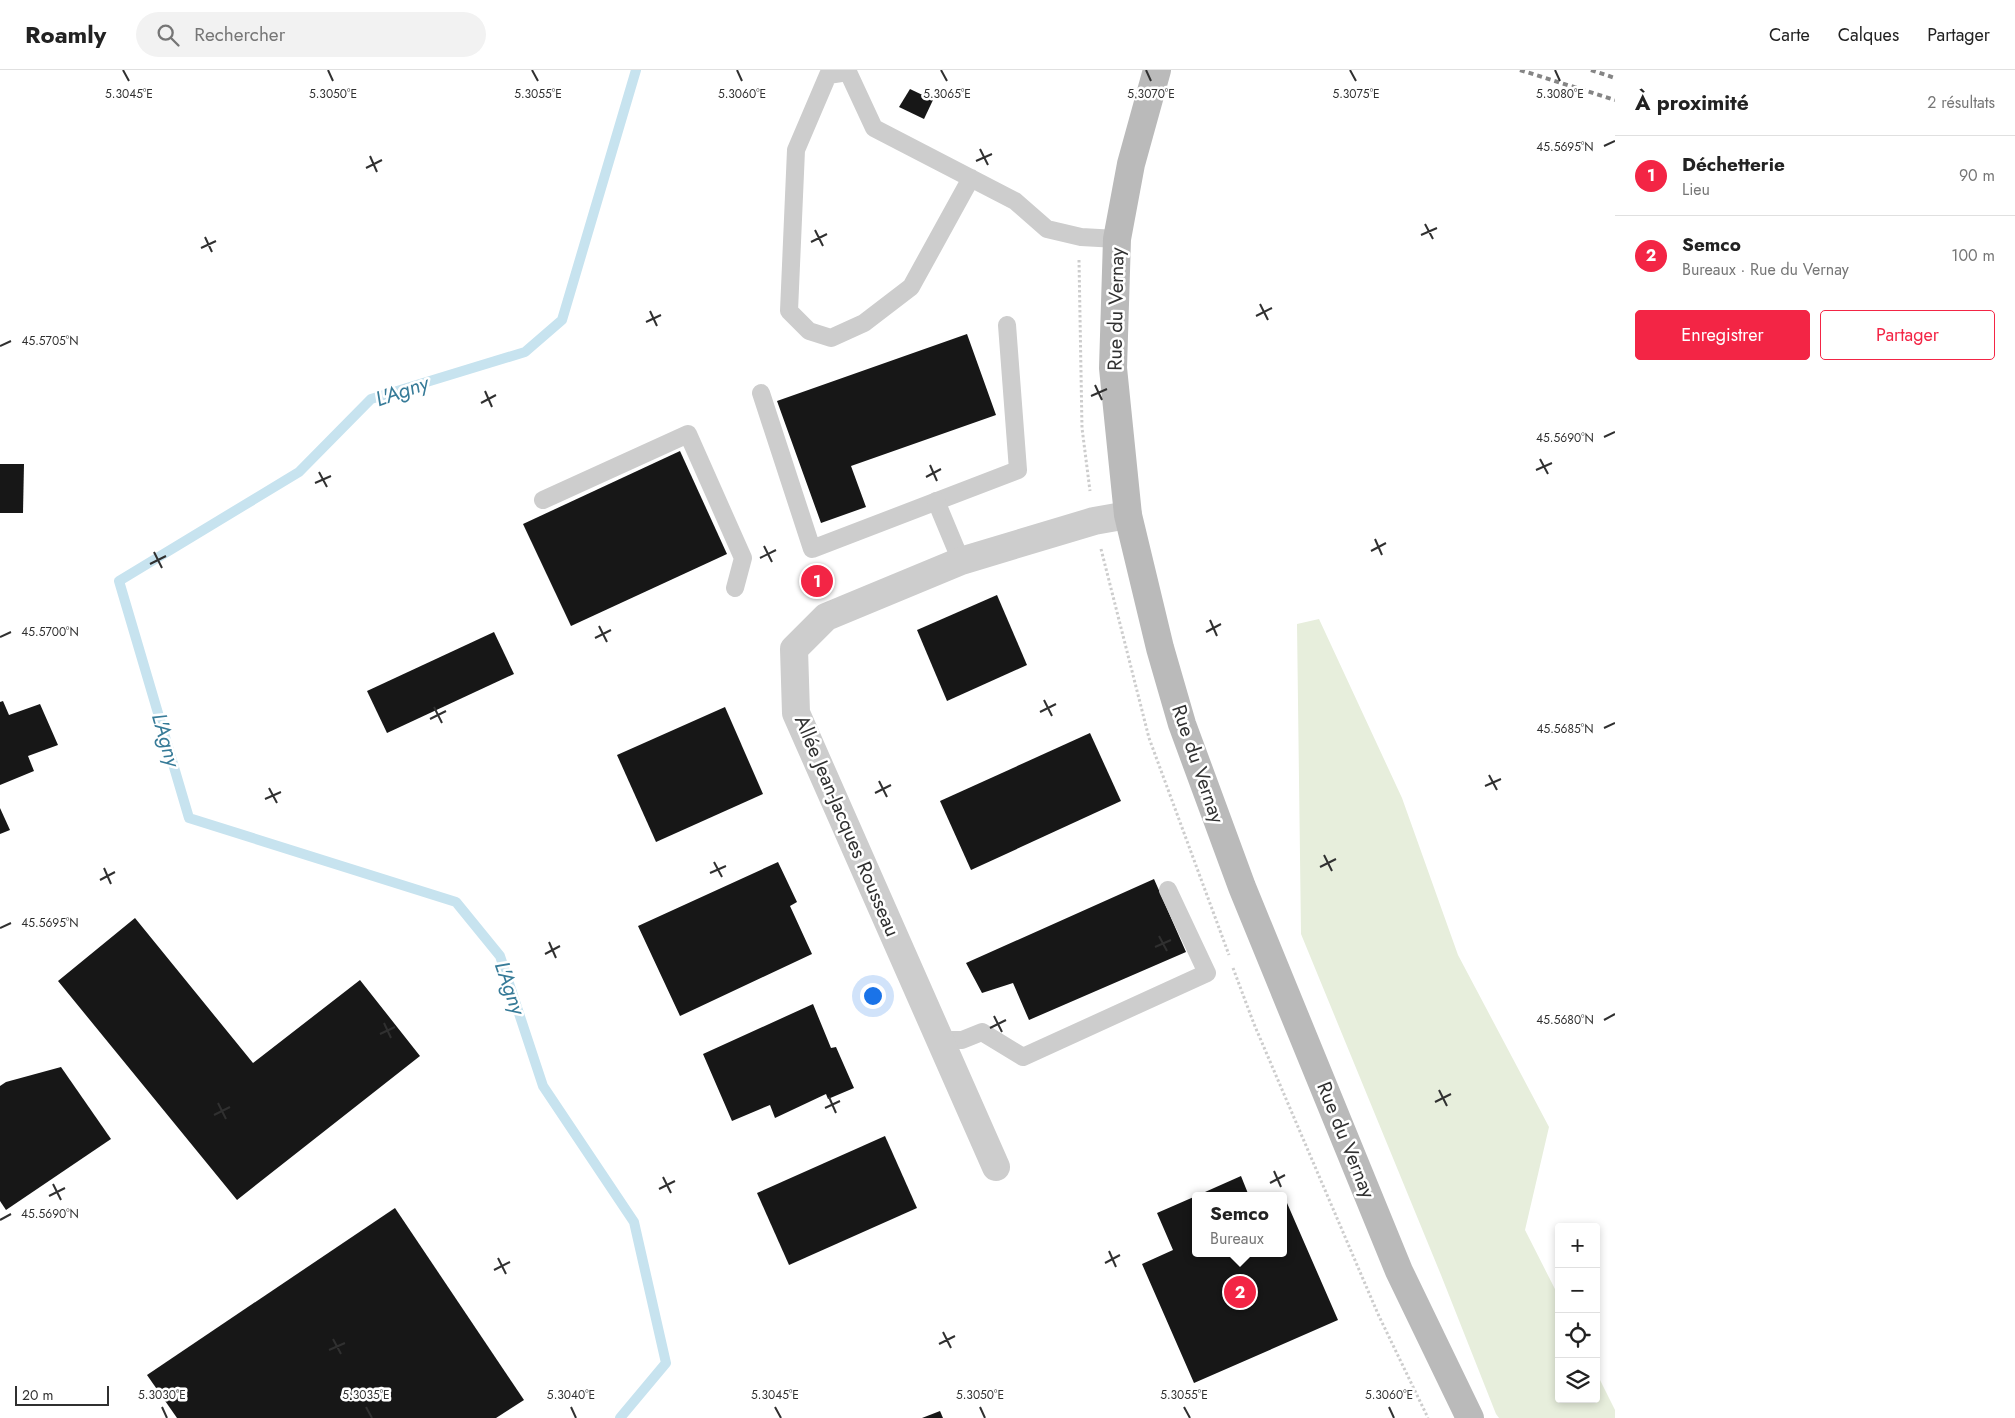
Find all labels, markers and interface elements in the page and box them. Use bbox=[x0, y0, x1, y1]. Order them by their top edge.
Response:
search box bbox=[136, 12, 486, 57]
text: Roamly bbox=[25, 17, 106, 52]
icon: search bbox=[154, 21, 182, 49]
text: Rechercher bbox=[194, 21, 285, 48]
text: Carte bbox=[1769, 22, 1810, 48]
text: Calques bbox=[1838, 22, 1899, 48]
text: Partager bbox=[1927, 22, 1990, 48]
text: 5.3045°E bbox=[105, 85, 153, 103]
text: 5.3050°E bbox=[309, 85, 357, 103]
text: 5.3055°E bbox=[514, 85, 562, 103]
text: 5.3060°E bbox=[718, 85, 766, 103]
text: 5.3065°E bbox=[923, 85, 971, 103]
text: 5.3070°E bbox=[1127, 85, 1175, 103]
text: 5.3075°E bbox=[1332, 85, 1380, 103]
text: 5.3080°E bbox=[1536, 85, 1584, 103]
text: À proximité bbox=[1635, 88, 1749, 118]
text: 2 résultats bbox=[1927, 91, 1995, 114]
text: 45.5695°N bbox=[1536, 138, 1594, 156]
text: Déchetterie bbox=[1682, 151, 1785, 178]
text: 1 bbox=[1647, 164, 1655, 187]
text: 90 m bbox=[1959, 164, 1995, 187]
text: Lieu bbox=[1682, 178, 1710, 201]
text: Semco bbox=[1682, 231, 1741, 258]
text: 2 bbox=[1646, 244, 1656, 267]
text: 100 m bbox=[1951, 244, 1995, 267]
street label: Rue du Vernay bbox=[1100, 247, 1132, 371]
text: Bureaux · Rue du Vernay bbox=[1682, 258, 1849, 281]
button: Enregistrer bbox=[1635, 310, 1810, 360]
button: Partager bbox=[1820, 310, 1995, 360]
text: 45.5705°N bbox=[21, 332, 79, 350]
water label: L'Agny bbox=[371, 367, 435, 414]
text: 45.5690°N bbox=[1536, 429, 1594, 447]
pin: 1 bbox=[801, 562, 833, 600]
text: 45.5700°N bbox=[21, 623, 79, 641]
street label: Rue du Vernay bbox=[1164, 701, 1232, 827]
water label: L'Agny bbox=[144, 710, 188, 772]
street label: Allée Jean-Jacques Rousseau bbox=[787, 711, 907, 941]
text: 45.5685°N bbox=[1536, 720, 1594, 738]
text: 45.5695°N bbox=[21, 914, 79, 932]
water label: L'Agny bbox=[487, 957, 534, 1021]
your location bbox=[860, 983, 886, 1009]
text: 45.5680°N bbox=[1536, 1011, 1594, 1029]
street label: Rue du Vernay bbox=[1309, 1077, 1383, 1203]
popup bbox=[1192, 1192, 1287, 1257]
text: Semco bbox=[1210, 1200, 1269, 1227]
text: 45.5690°N bbox=[21, 1205, 79, 1223]
map controls bbox=[1555, 1223, 1600, 1403]
button: + bbox=[1555, 1223, 1600, 1268]
text: Bureaux bbox=[1210, 1227, 1264, 1250]
button: − bbox=[1555, 1268, 1600, 1313]
pin: 2 bbox=[1224, 1273, 1256, 1311]
button: locate bbox=[1555, 1313, 1600, 1358]
button: layers bbox=[1555, 1358, 1600, 1403]
scale bar bbox=[15, 1383, 109, 1406]
text: 20 m bbox=[22, 1385, 54, 1405]
text: 5.3030°E bbox=[138, 1386, 186, 1404]
text: 5.3035°E bbox=[342, 1386, 390, 1404]
text: 5.3040°E bbox=[547, 1386, 595, 1404]
text: 5.3045°E bbox=[751, 1386, 799, 1404]
text: 5.3050°E bbox=[956, 1386, 1004, 1404]
text: 5.3055°E bbox=[1160, 1386, 1208, 1404]
text: 5.3060°E bbox=[1365, 1386, 1413, 1404]

